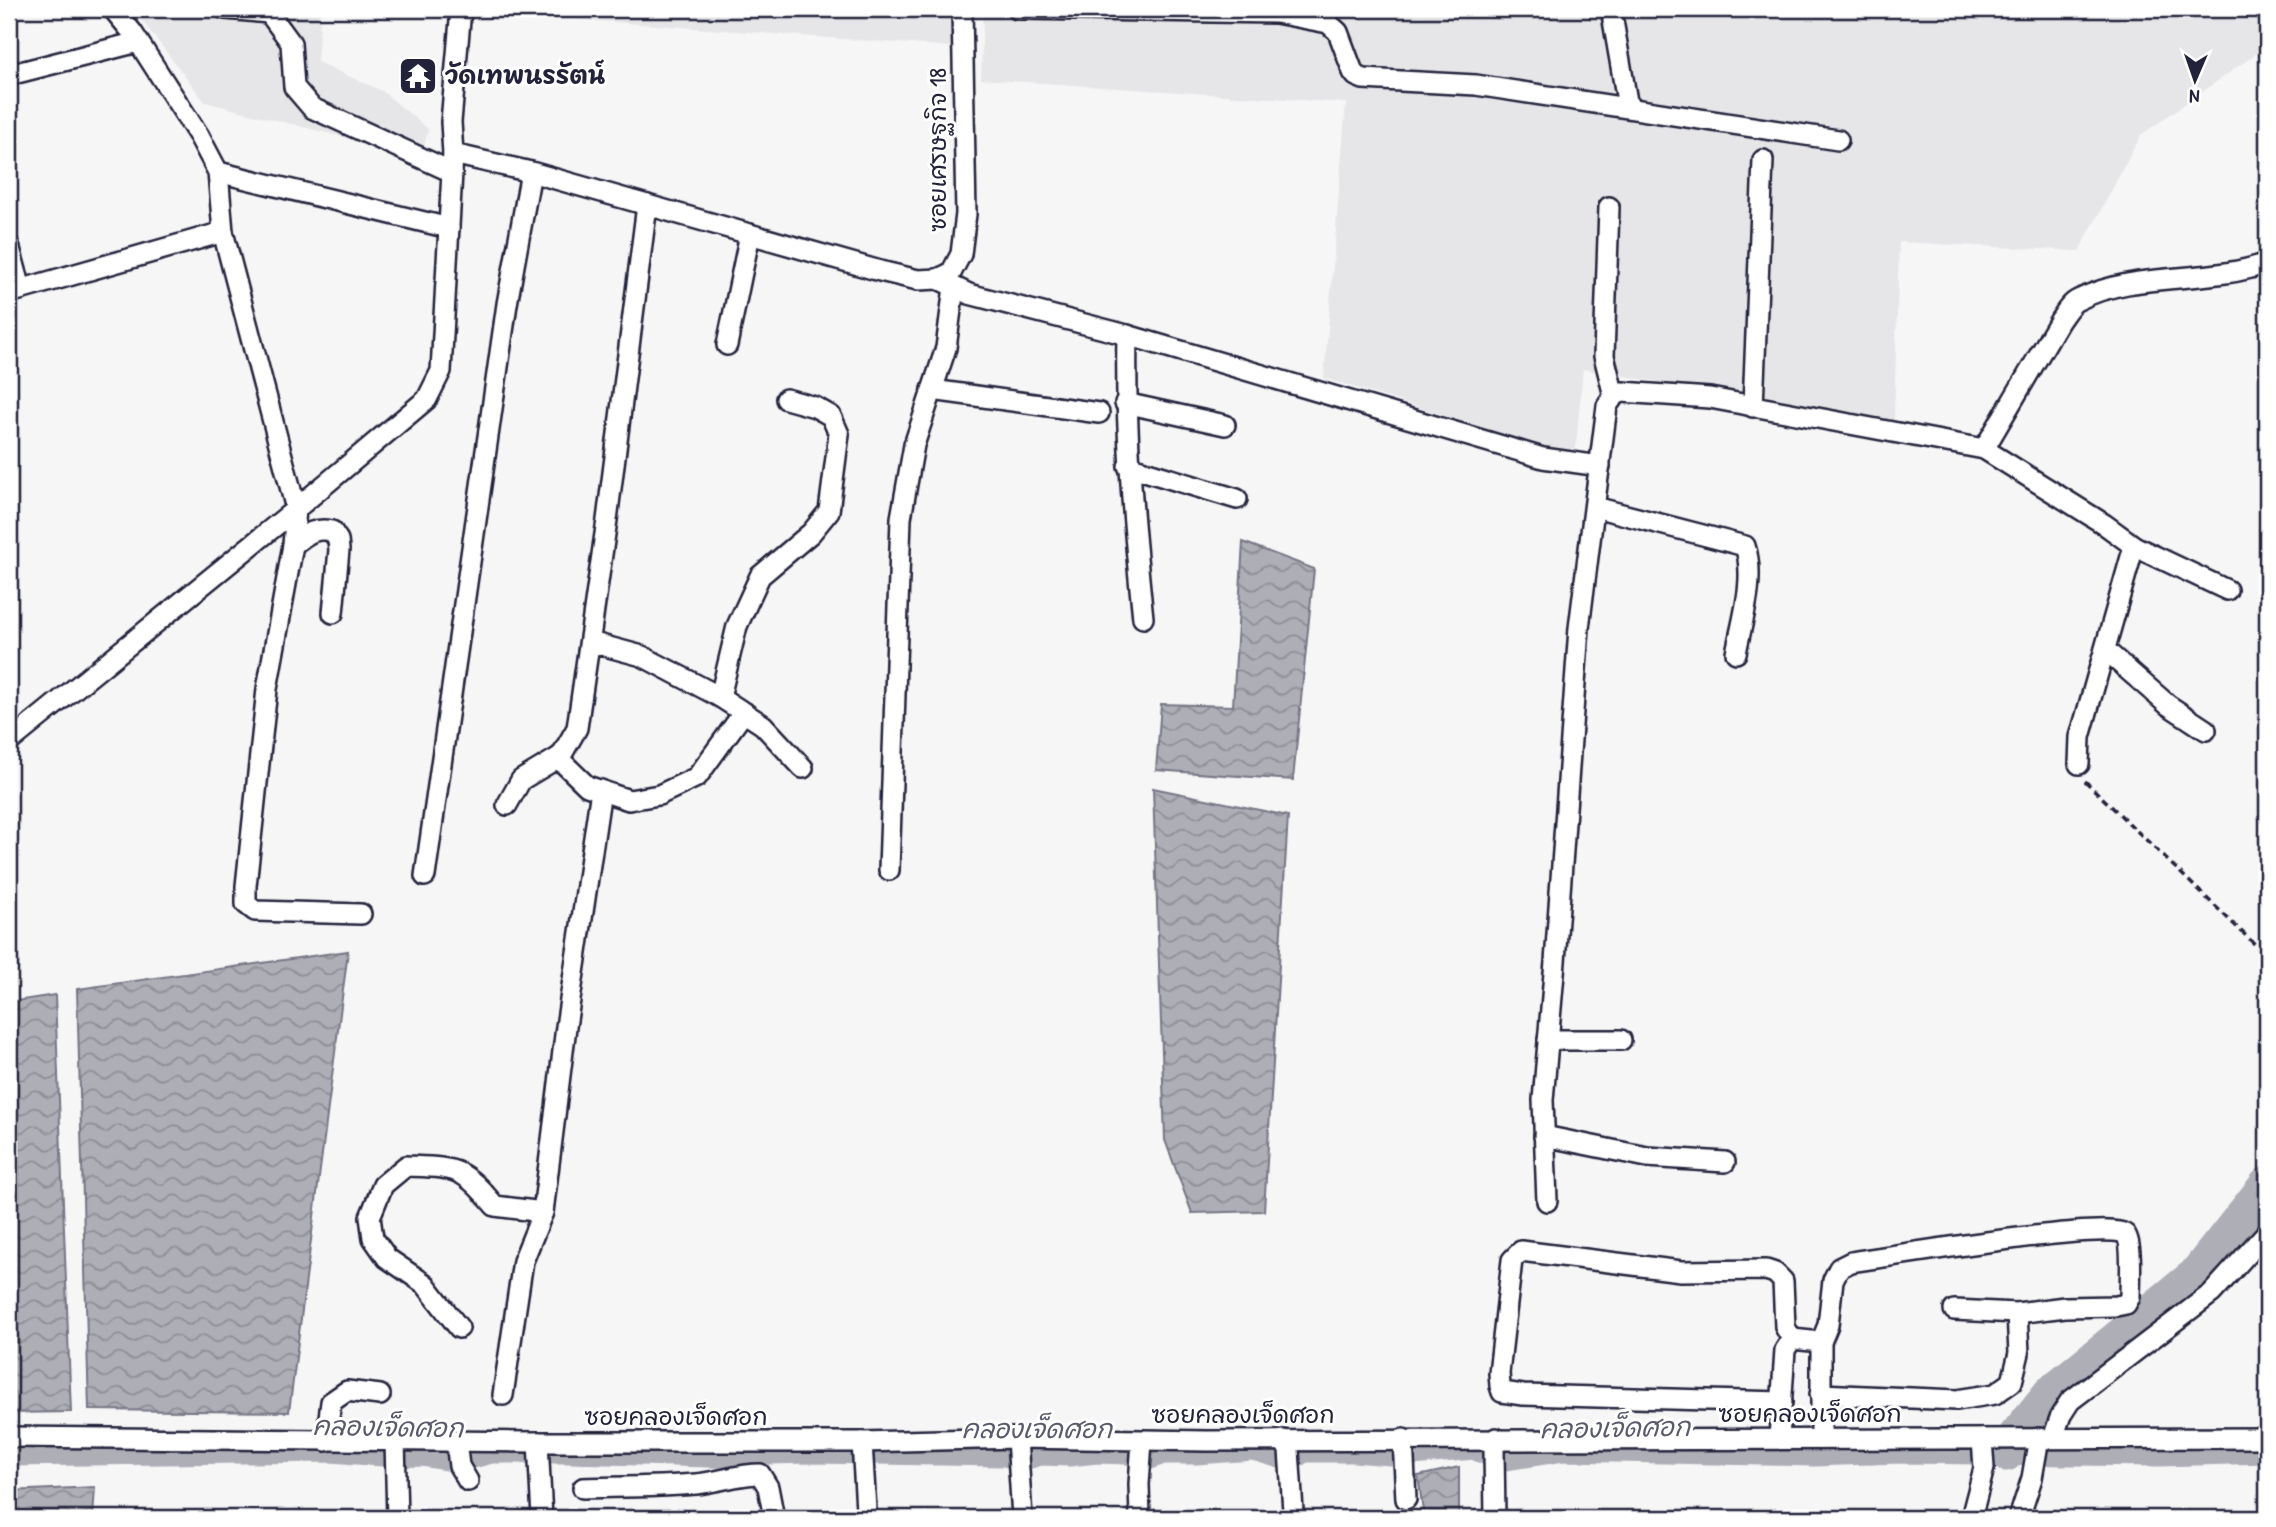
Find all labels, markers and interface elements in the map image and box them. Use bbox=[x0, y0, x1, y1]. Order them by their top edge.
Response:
north arrow bbox=[2160, 46, 2230, 116]
temple icon: วัดเทพนรรัตน์ bbox=[397, 55, 439, 97]
place label: วัดเทพนรรัตน์ bbox=[445, 59, 605, 91]
street label: ซอยเศรษฐกิจ 18 bbox=[921, 68, 954, 232]
text: N bbox=[2189, 84, 2200, 110]
street label: ซอยคลองเจ็ดศอก bbox=[1718, 1397, 1902, 1429]
street label: ซอยคลองเจ็ดศอก bbox=[1151, 1398, 1335, 1430]
street label: ซอยคลองเจ็ดศอก bbox=[584, 1400, 768, 1432]
water label: คลองเจ็ดศอก bbox=[312, 1408, 465, 1445]
water label: คลองเจ็ดศอก bbox=[1539, 1409, 1692, 1446]
water label: คลองเจ็ดศอก bbox=[962, 1411, 1114, 1446]

